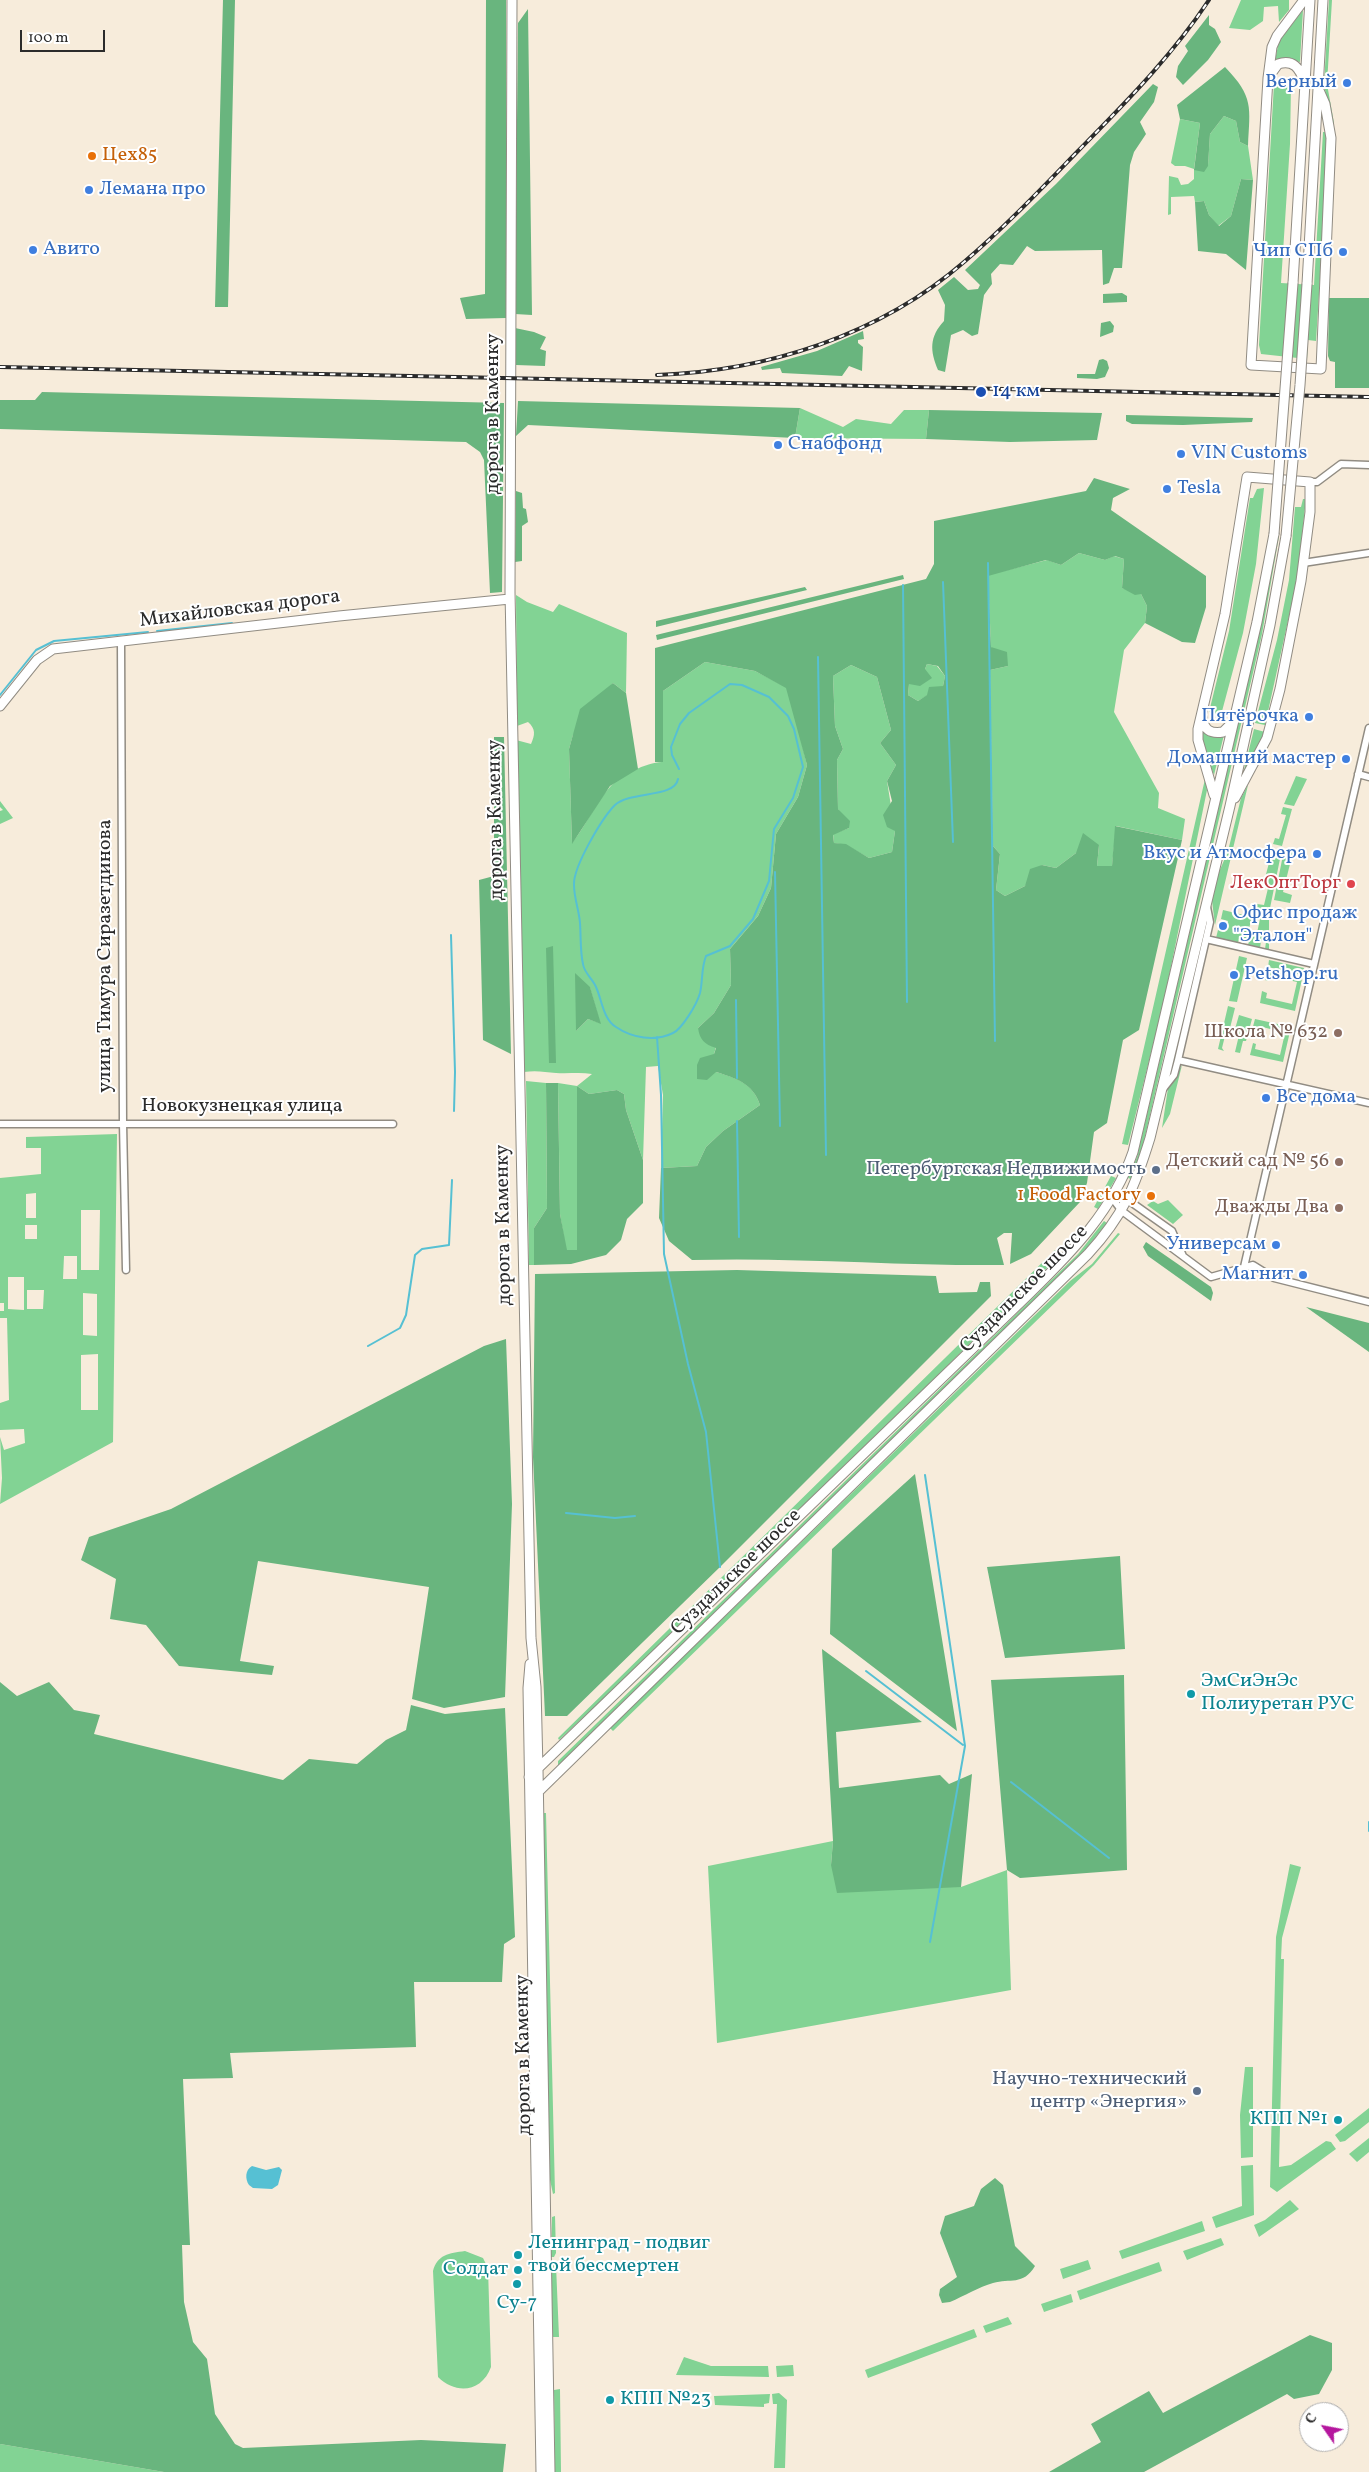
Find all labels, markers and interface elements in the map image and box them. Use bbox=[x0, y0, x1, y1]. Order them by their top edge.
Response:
scale bar bbox=[22, 20, 108, 52]
text: 100 m bbox=[28, 28, 68, 49]
place label: Верный bbox=[1265, 71, 1337, 95]
marker: Верный bbox=[1341, 77, 1353, 89]
place label: Цех85 bbox=[102, 144, 157, 168]
marker: Цех85 bbox=[86, 150, 98, 162]
place label: Лемана про bbox=[99, 178, 206, 202]
marker: Лемана про bbox=[83, 184, 95, 196]
place label: Авито bbox=[43, 238, 100, 262]
place label: Чип СПб bbox=[1253, 240, 1333, 264]
marker: Авито bbox=[27, 244, 39, 256]
marker: Чип СПб bbox=[1337, 246, 1349, 258]
street label: дорога в Каменку bbox=[482, 333, 506, 495]
place label: 14 км bbox=[992, 380, 1040, 404]
marker: 14 км bbox=[974, 385, 988, 399]
place label: Снабфонд bbox=[788, 433, 882, 457]
marker: Снабфонд bbox=[772, 439, 784, 451]
place label: VIN Customs bbox=[1191, 442, 1307, 466]
marker: VIN Customs bbox=[1175, 448, 1187, 460]
place label: Tesla bbox=[1177, 477, 1221, 501]
marker: Tesla bbox=[1161, 483, 1173, 495]
street label: Михайловская дорога bbox=[138, 586, 342, 634]
place label: Пятёрочка bbox=[1201, 705, 1299, 729]
marker: Пятёрочка bbox=[1303, 711, 1315, 723]
street label: дорога в Каменку bbox=[484, 739, 510, 901]
place label: Домашний мастер bbox=[1167, 747, 1336, 771]
marker: Домашний мастер bbox=[1340, 753, 1352, 765]
street label: улица Тимура Сиразетдинова bbox=[94, 819, 118, 1093]
place label: Вкус и Атмосфера bbox=[1143, 842, 1307, 866]
marker: Вкус и Атмосфера bbox=[1311, 848, 1323, 860]
place label: ЛекОптТорг bbox=[1230, 872, 1341, 896]
marker: ЛекОптТорг bbox=[1345, 878, 1357, 890]
place label: Офис продаж "Эталон" bbox=[1233, 902, 1357, 949]
marker: Офис продаж "Эталон" bbox=[1217, 920, 1229, 932]
place label: Petshop.ru bbox=[1244, 963, 1338, 987]
marker: Petshop.ru bbox=[1228, 969, 1240, 981]
place label: Школа № 632 bbox=[1204, 1021, 1328, 1045]
marker: Школа № 632 bbox=[1332, 1027, 1344, 1039]
place label: Все дома bbox=[1276, 1086, 1356, 1110]
marker: Все дома bbox=[1260, 1092, 1272, 1104]
street label: Новокузнецкая улица bbox=[141, 1095, 343, 1119]
street label: дорога в Каменку bbox=[492, 1144, 518, 1306]
place label: Детский сад № 56 bbox=[1166, 1150, 1329, 1174]
marker: Детский сад № 56 bbox=[1333, 1156, 1345, 1168]
place label: Петербургская Недвижимость bbox=[866, 1158, 1146, 1182]
marker: Петербургская Недвижимость bbox=[1150, 1164, 1162, 1176]
place label: 1 Food Factory bbox=[1017, 1184, 1141, 1208]
marker: 1 Food Factory bbox=[1145, 1190, 1157, 1202]
place label: Дважды Два bbox=[1215, 1196, 1329, 1220]
marker: Дважды Два bbox=[1333, 1202, 1345, 1214]
street label: Суздальское шоссе bbox=[956, 1221, 1094, 1359]
place label: Универсам bbox=[1166, 1233, 1266, 1257]
marker: Универсам bbox=[1270, 1239, 1282, 1251]
place label: Магнит bbox=[1221, 1263, 1293, 1287]
marker: Магнит bbox=[1297, 1269, 1309, 1281]
street label: Суздальское шоссе bbox=[667, 1505, 807, 1641]
place label: ЭмСиЭнЭс Полиуретан РУС bbox=[1201, 1670, 1354, 1717]
marker: ЭмСиЭнЭс Полиуретан РУС bbox=[1185, 1688, 1197, 1700]
street label: дорога в Каменку bbox=[512, 1974, 538, 2136]
place label: Научно-технический центр «Энергия» bbox=[992, 2068, 1187, 2115]
marker: Научно-технический центр «Энергия» bbox=[1191, 2085, 1203, 2097]
place label: КПП №1 bbox=[1250, 2108, 1328, 2132]
marker: КПП №1 bbox=[1332, 2114, 1344, 2126]
place label: Ленинград - подвиг твой бессмертен bbox=[528, 2232, 710, 2279]
marker: Ленинград - подвиг твой бессмертен bbox=[512, 2249, 524, 2261]
place label: Солдат bbox=[443, 2258, 508, 2282]
marker: Солдат bbox=[512, 2264, 524, 2276]
marker: Су-7 bbox=[511, 2278, 523, 2290]
place label: Су-7 bbox=[497, 2292, 537, 2316]
place label: КПП №23 bbox=[620, 2388, 711, 2412]
marker: КПП №23 bbox=[604, 2394, 616, 2406]
north arrow bbox=[1299, 2402, 1349, 2452]
text: С bbox=[1301, 2410, 1322, 2428]

